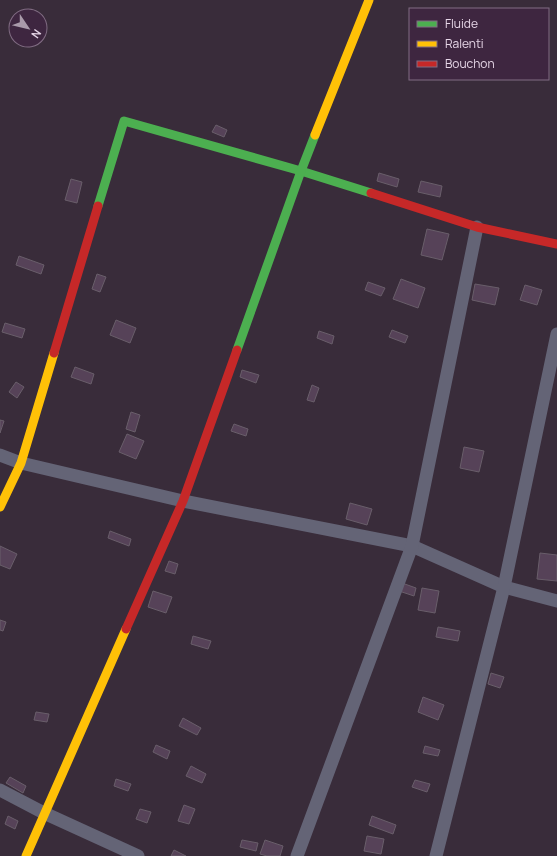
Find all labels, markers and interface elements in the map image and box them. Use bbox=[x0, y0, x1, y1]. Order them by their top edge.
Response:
north arrow bbox=[8, 8, 48, 48]
legend bbox=[409, 8, 549, 80]
text: Fluide bbox=[445, 15, 478, 32]
text: N bbox=[28, 26, 45, 42]
text: Ralenti bbox=[445, 35, 484, 52]
text: Bouchon bbox=[445, 55, 495, 72]

